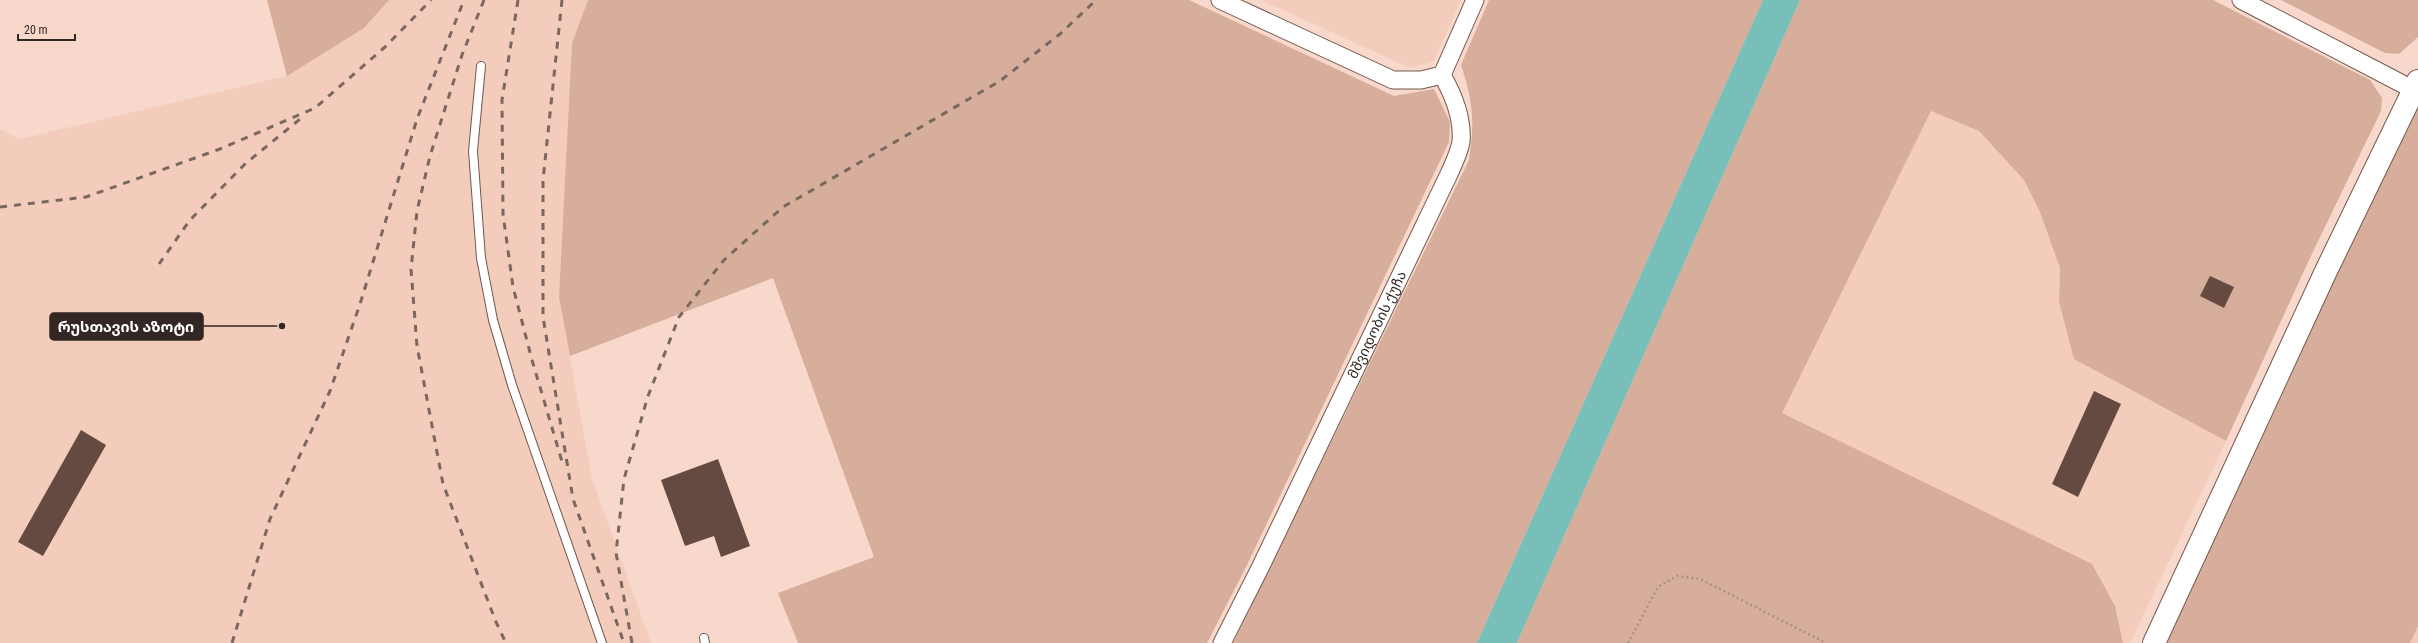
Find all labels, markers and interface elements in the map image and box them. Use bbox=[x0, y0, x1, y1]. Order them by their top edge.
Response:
scale bar bbox=[18, 16, 75, 42]
text: 20 m bbox=[24, 23, 48, 37]
street label: მშვიდობის ქუჩა bbox=[1344, 268, 1409, 381]
callout: რუსთავის აზოტი bbox=[50, 313, 203, 340]
text: რუსთავის აზოტი bbox=[58, 318, 194, 336]

